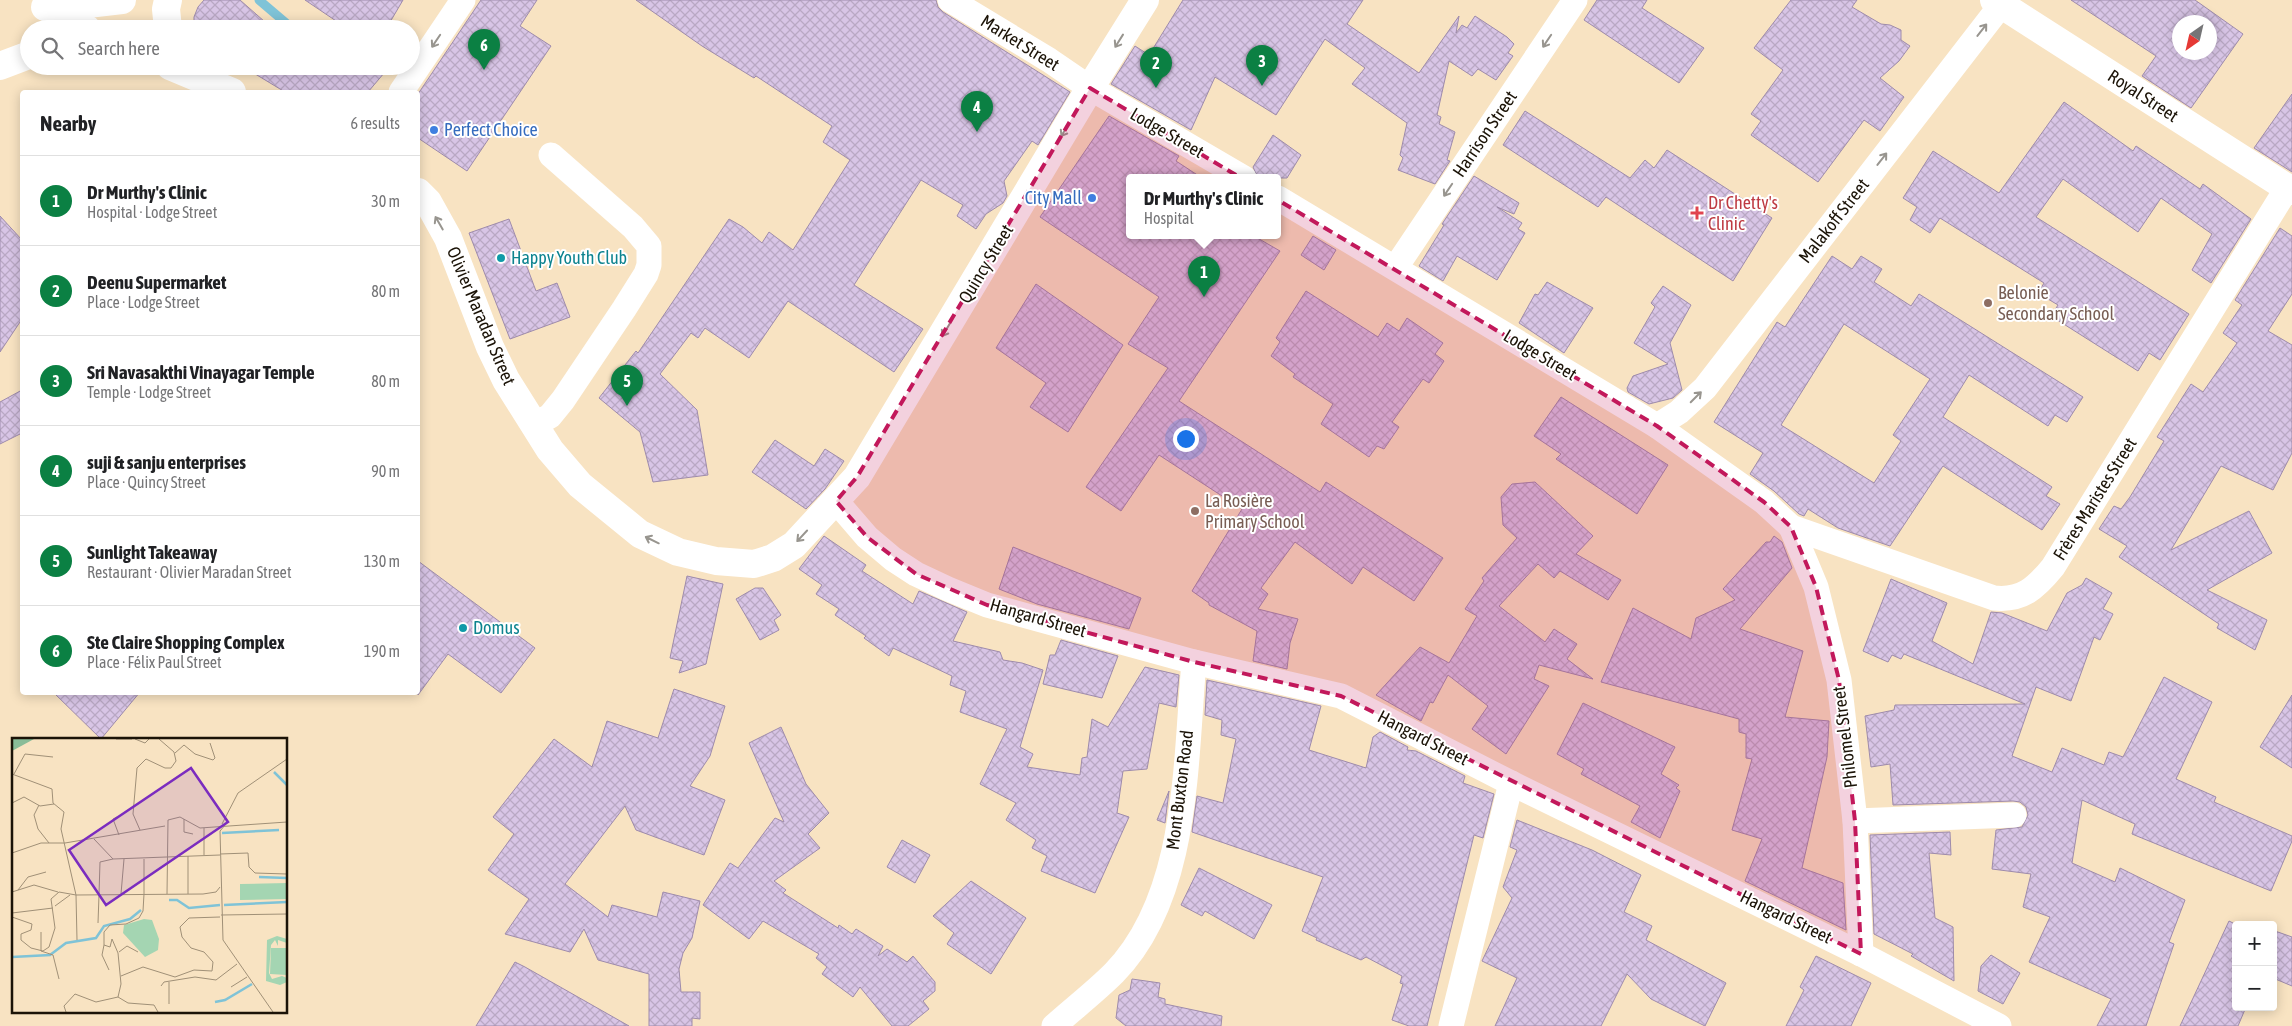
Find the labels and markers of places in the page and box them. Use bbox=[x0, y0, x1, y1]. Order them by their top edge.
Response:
pin: 6 bbox=[468, 29, 500, 70]
pin: 3 bbox=[1246, 45, 1278, 86]
pin: 2 bbox=[1140, 47, 1172, 88]
pin: 4 bbox=[961, 91, 993, 132]
place label: Perfect Choice bbox=[444, 119, 538, 140]
marker: Perfect Choice bbox=[428, 124, 440, 136]
place label: City Mall bbox=[1025, 187, 1082, 208]
marker: City Mall bbox=[1086, 192, 1098, 204]
place label: Dr Chetty's Clinic bbox=[1708, 192, 1778, 234]
marker: Dr Chetty's Clinic bbox=[1690, 206, 1704, 220]
place label: Happy Youth Club bbox=[511, 247, 627, 268]
marker: Happy Youth Club bbox=[495, 252, 507, 264]
pin: 1 bbox=[1188, 256, 1220, 297]
place label: Belonie Secondary School bbox=[1998, 282, 2114, 324]
marker: Belonie Secondary School bbox=[1982, 297, 1994, 309]
pin: 5 bbox=[611, 365, 643, 406]
place label: La Rosière Primary School bbox=[1205, 490, 1305, 532]
marker: La Rosière Primary School bbox=[1189, 505, 1201, 517]
place label: Domus bbox=[473, 617, 520, 638]
marker: Domus bbox=[457, 622, 469, 634]

